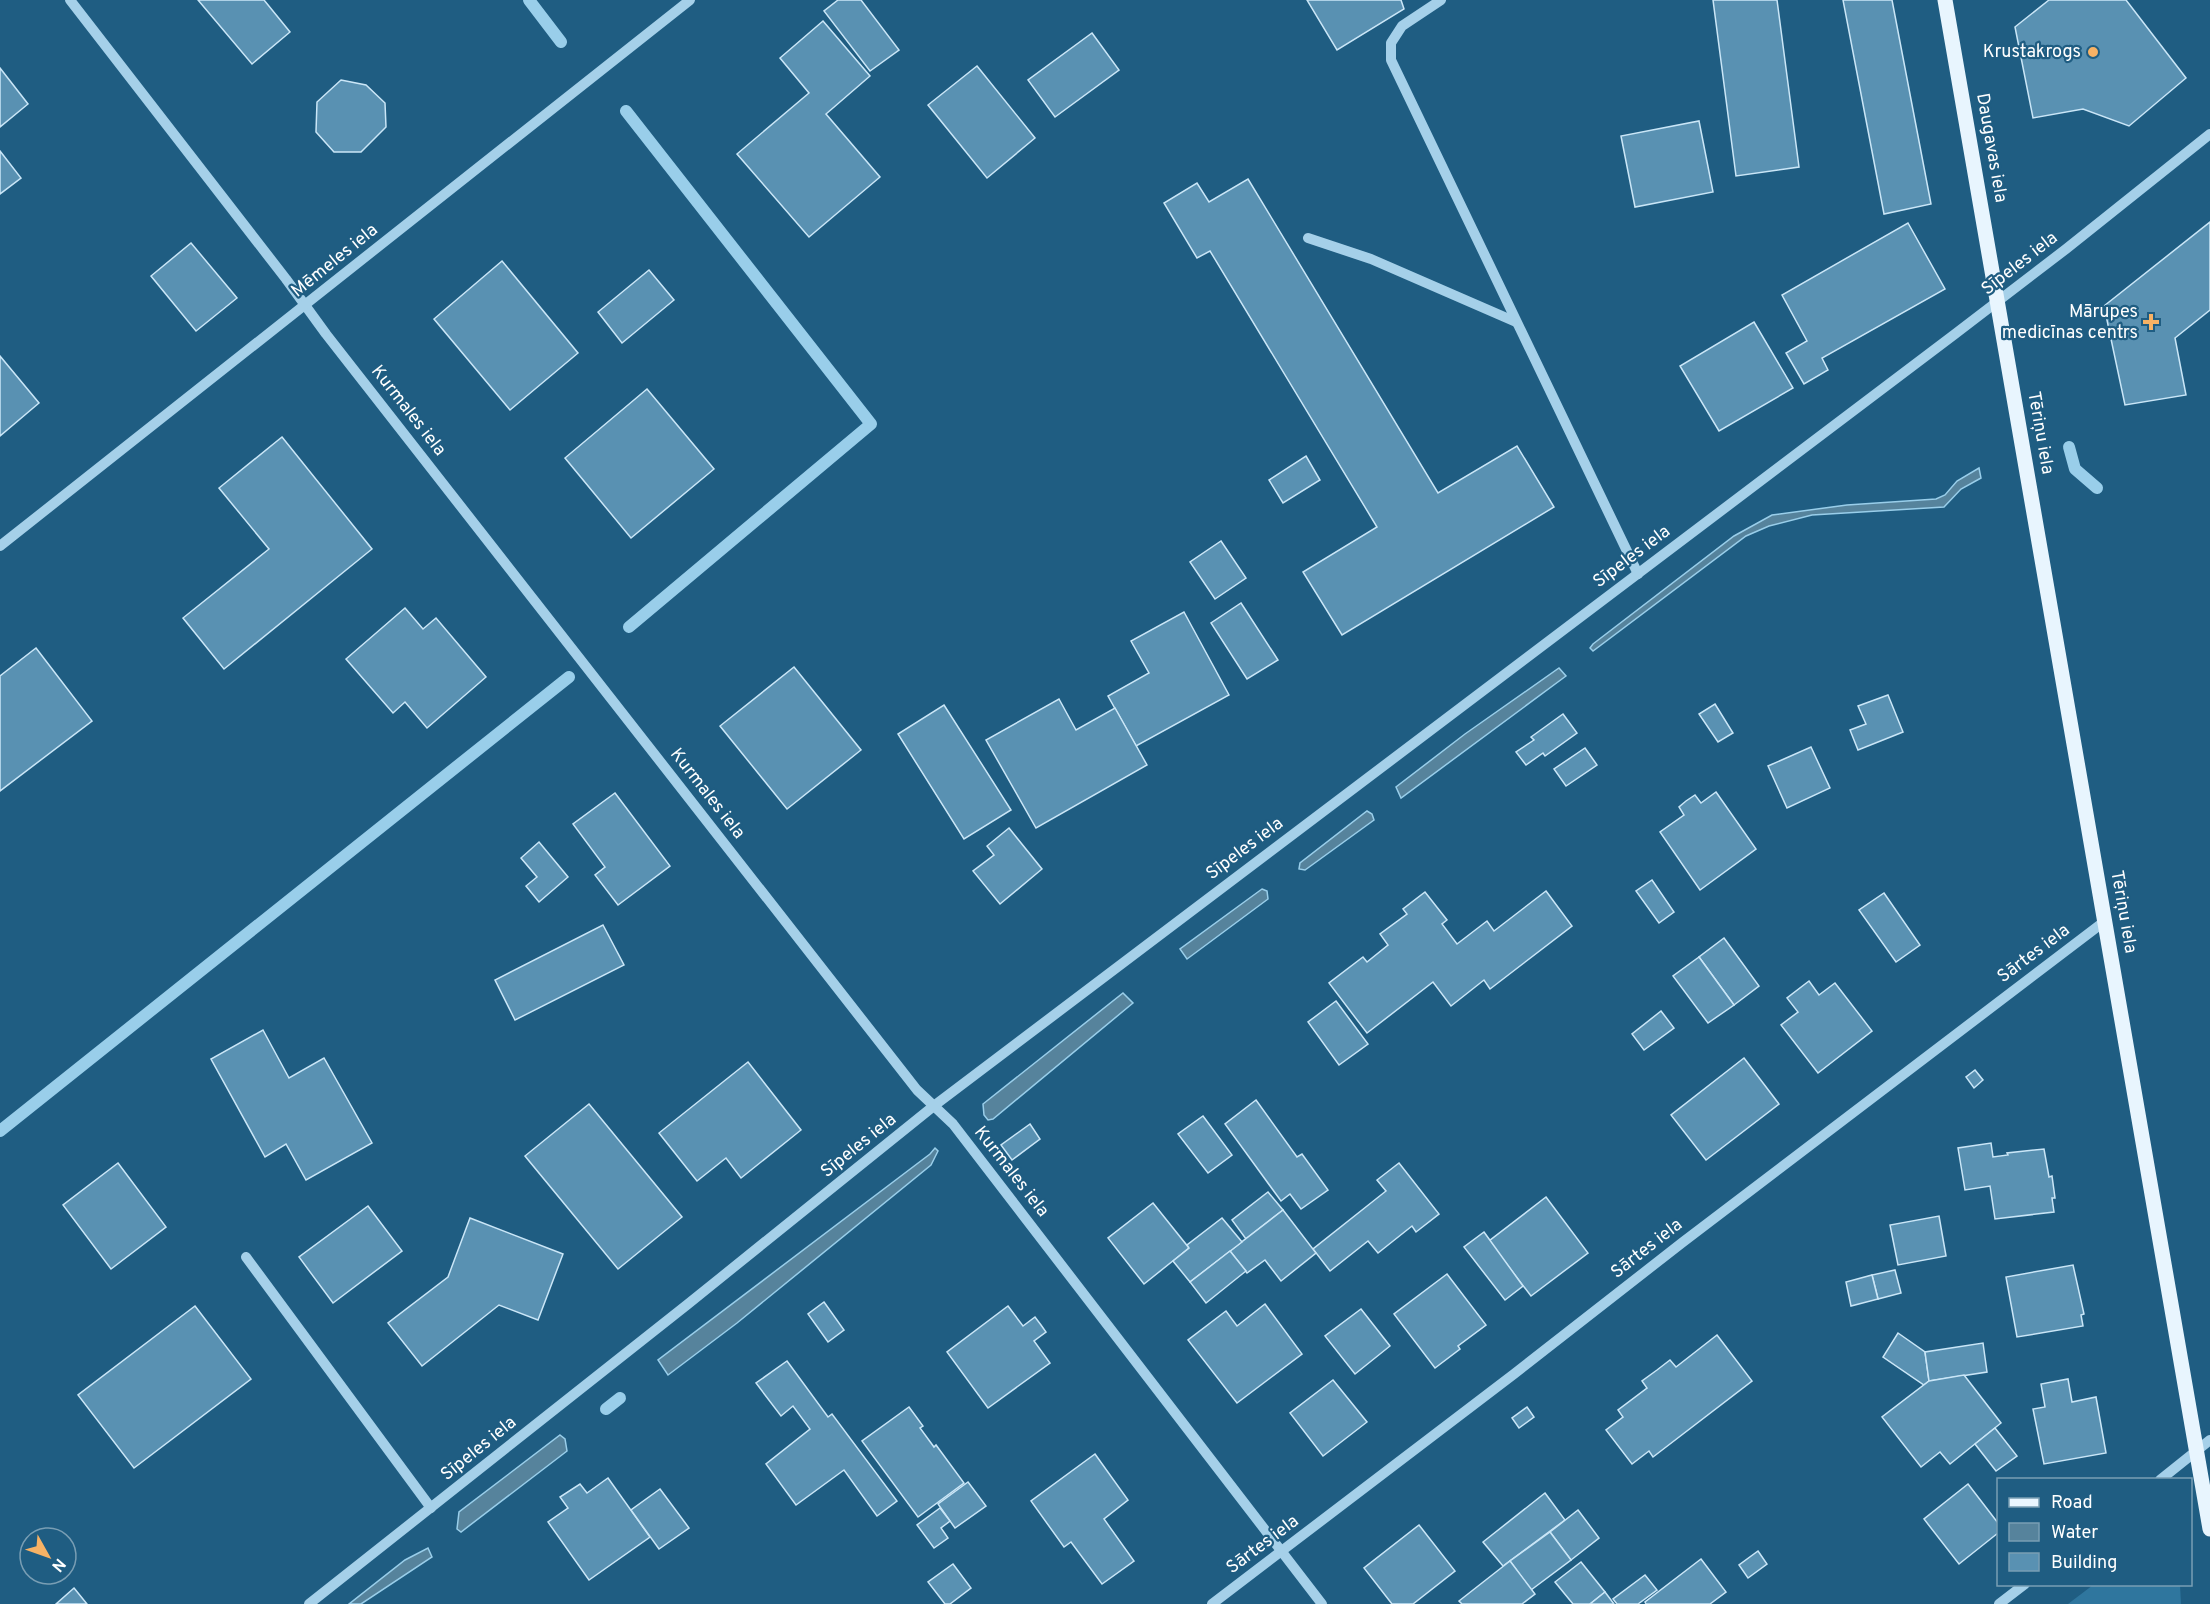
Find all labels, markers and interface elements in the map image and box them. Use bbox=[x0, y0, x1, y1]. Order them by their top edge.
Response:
place label: Krustakrogs bbox=[1983, 41, 2081, 64]
marker: Krustakrogs bbox=[2086, 45, 2100, 59]
street label: Daugavas iela bbox=[1970, 92, 2012, 204]
street label: Mēmeles iela bbox=[287, 219, 383, 303]
street label: Sīpeles iela bbox=[1977, 227, 2063, 301]
place label: Mārupes medicīnas centrs bbox=[2002, 301, 2138, 345]
marker: Mārupes medicīnas centrs bbox=[2142, 313, 2160, 331]
street label: Kurmales iela bbox=[365, 361, 451, 461]
street label: Tēriņu iela bbox=[2021, 390, 2059, 476]
street label: Sīpeles iela bbox=[1589, 520, 1675, 594]
street label: Kurmales iela bbox=[664, 744, 750, 844]
street label: Sīpeles iela bbox=[1202, 812, 1288, 886]
street label: Tēriņu iela bbox=[2104, 869, 2142, 955]
street label: Sārtes iela bbox=[1993, 919, 2075, 989]
street label: Sīpeles iela bbox=[816, 1108, 902, 1184]
street label: Kurmales iela bbox=[968, 1122, 1054, 1222]
street label: Sārtes iela bbox=[1607, 1214, 1687, 1284]
street label: Sīpeles iela bbox=[436, 1411, 522, 1487]
legend bbox=[1997, 1478, 2192, 1586]
text: Road bbox=[2051, 1492, 2093, 1515]
street label: Sārtes iela bbox=[1222, 1510, 1304, 1580]
text: Water bbox=[2051, 1522, 2098, 1545]
north arrow bbox=[18, 1526, 78, 1586]
text: Building bbox=[2051, 1552, 2117, 1575]
text: N bbox=[47, 1554, 69, 1575]

